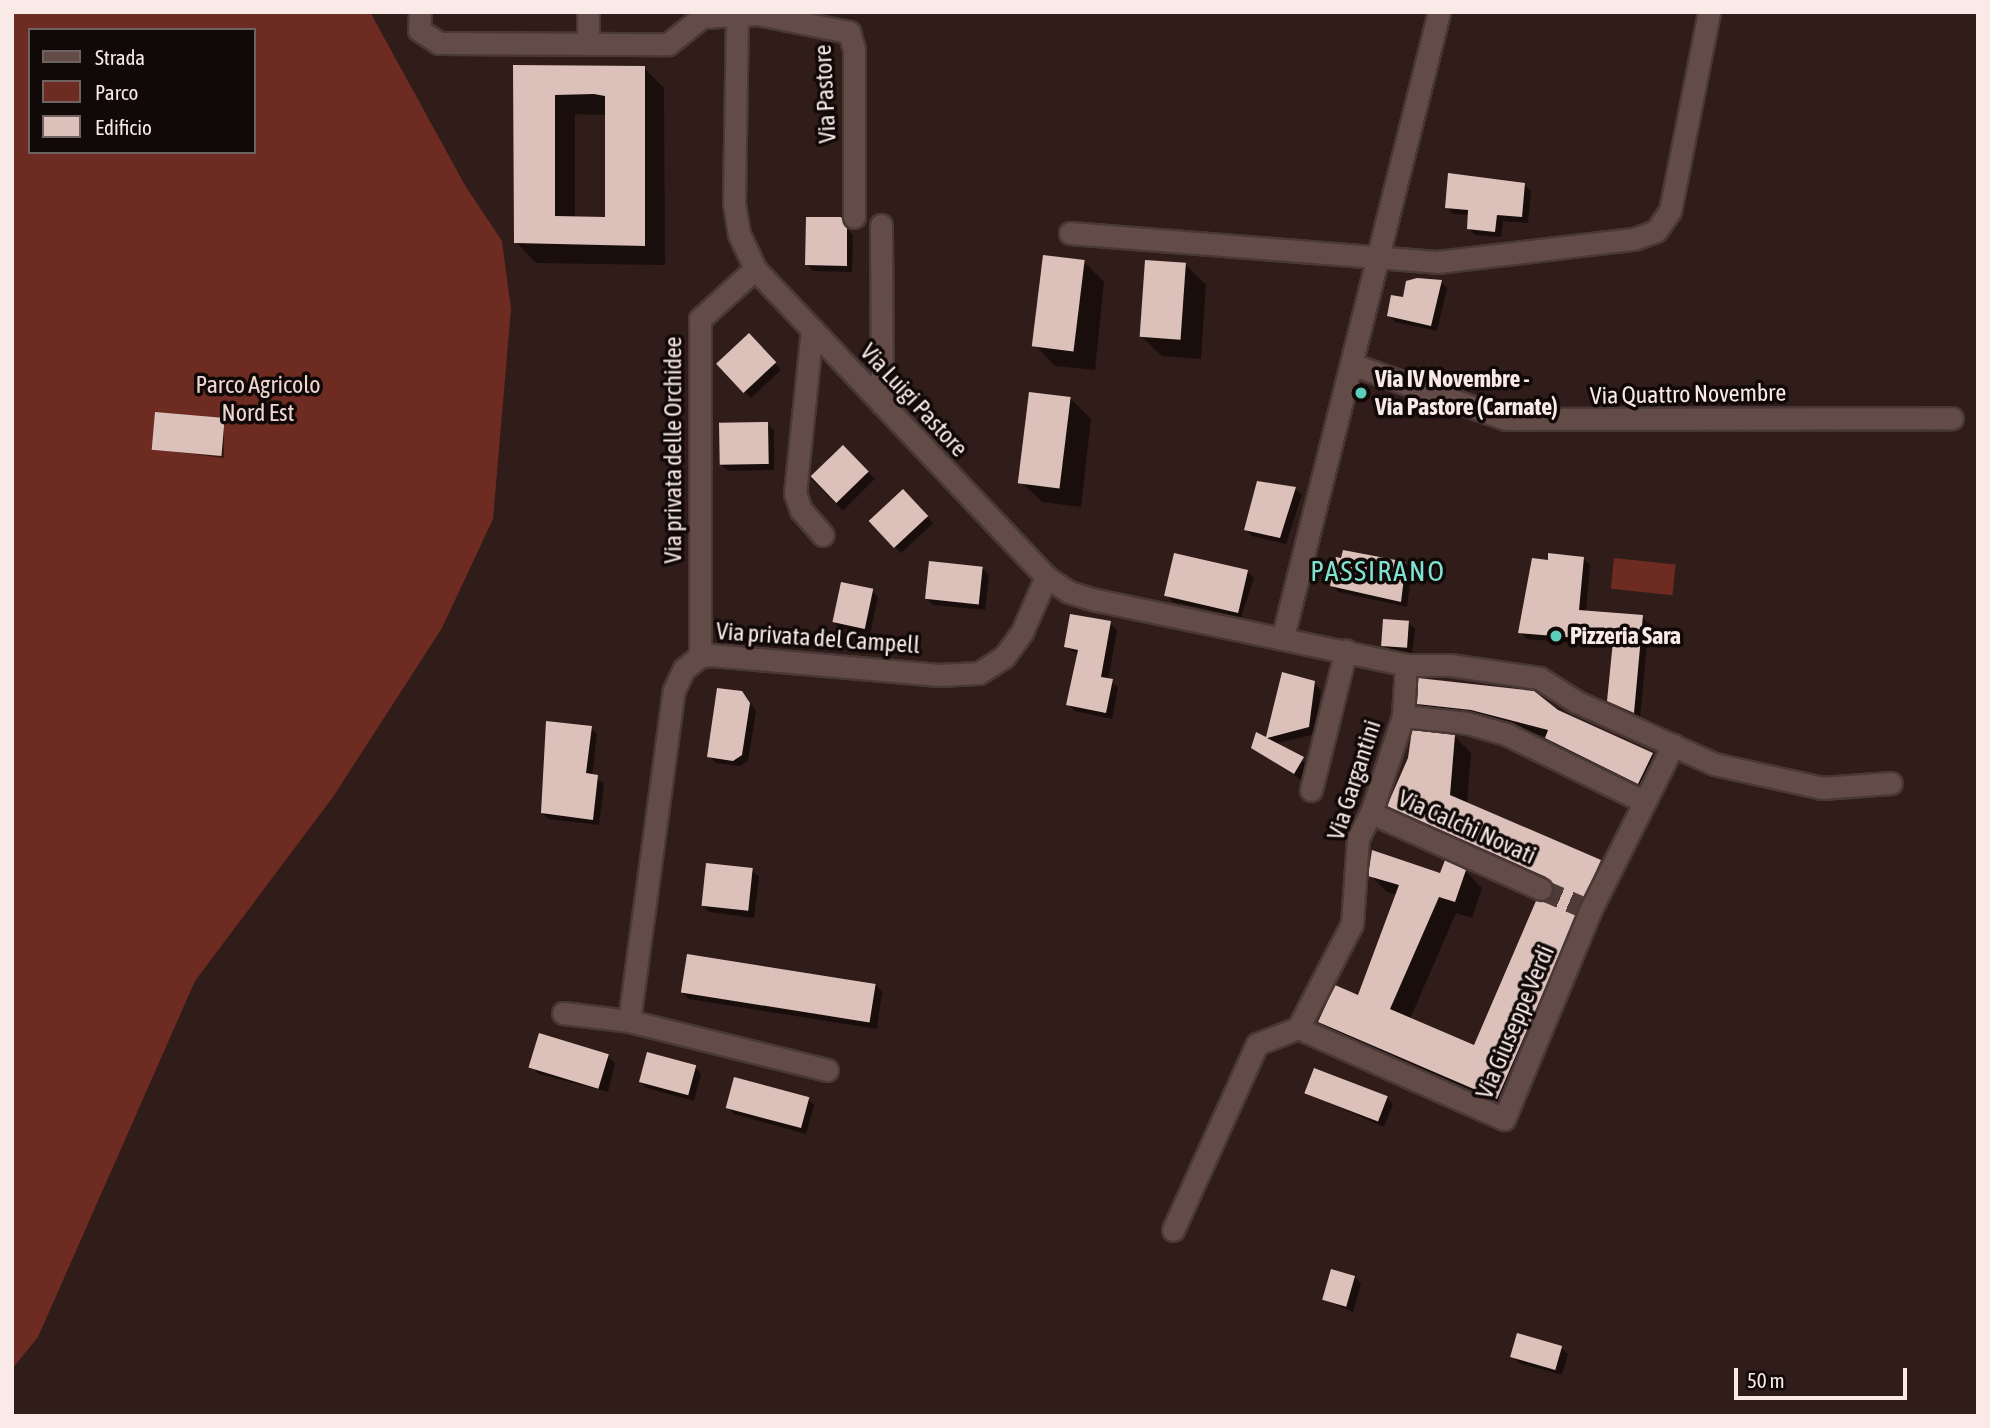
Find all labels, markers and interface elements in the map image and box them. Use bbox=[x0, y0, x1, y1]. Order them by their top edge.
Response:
legend bbox=[28, 28, 256, 154]
street label: Via Pastore bbox=[808, 44, 842, 144]
text: Strada bbox=[95, 45, 145, 69]
text: Parco bbox=[95, 80, 138, 104]
text: Edificio bbox=[95, 115, 152, 139]
street label: Via privata delle Orchidee bbox=[659, 337, 687, 563]
street label: Via Luigi Pastore bbox=[854, 337, 974, 463]
place label: Via IV Novembre - Via Pastore (Carnate) bbox=[1375, 365, 1558, 421]
park label: Parco Agricolo Nord Est bbox=[195, 371, 321, 427]
street label: Via Quattro Novembre bbox=[1590, 378, 1786, 410]
marker: Via IV Novembre - Via Pastore (Carnate) bbox=[1353, 385, 1369, 401]
district label: PASSIRANO bbox=[1311, 554, 1445, 588]
street label: Via privata del Campell bbox=[715, 617, 921, 659]
place label: Pizzeria Sara bbox=[1570, 622, 1681, 650]
marker: Pizzeria Sara bbox=[1548, 628, 1564, 644]
street label: Via Gargantini bbox=[1321, 716, 1387, 844]
street label: Via Calchi Novati bbox=[1394, 784, 1540, 870]
street label: Via Giuseppe Verdi bbox=[1470, 941, 1560, 1103]
scale bar bbox=[1738, 1354, 1911, 1398]
text: 50 m bbox=[1747, 1368, 1785, 1392]

